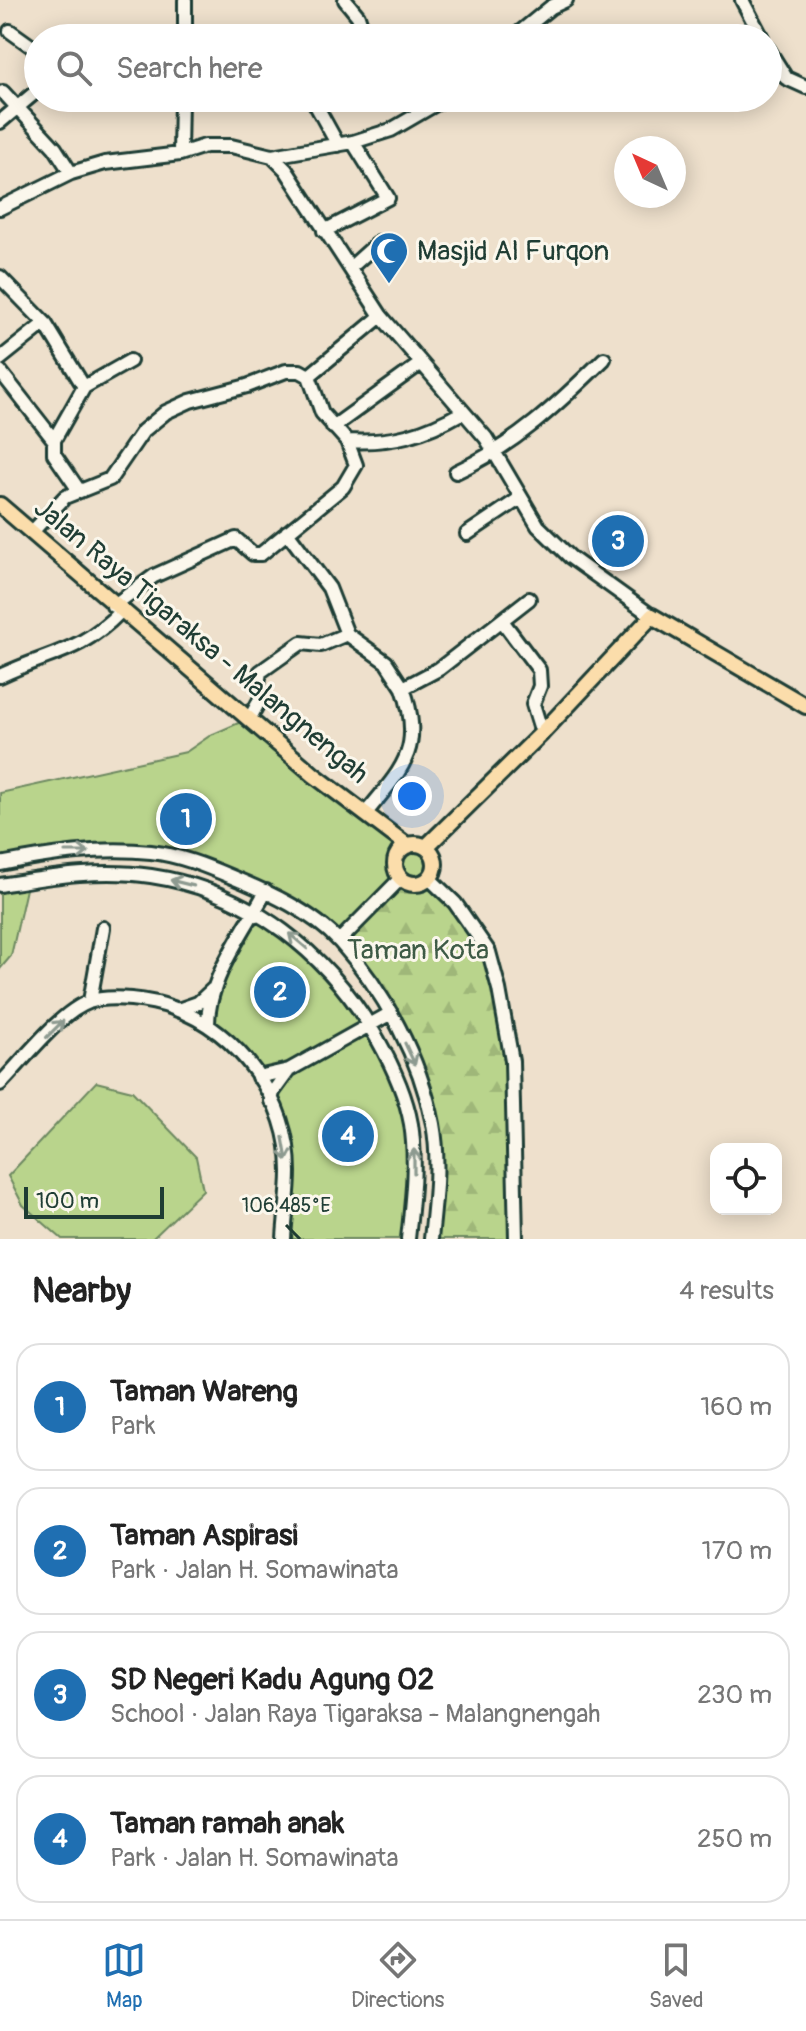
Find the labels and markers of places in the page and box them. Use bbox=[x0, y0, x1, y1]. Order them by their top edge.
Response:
mosque icon: Masjid Al Furqon bbox=[368, 230, 410, 285]
place label: Masjid Al Furqon bbox=[417, 234, 609, 269]
pin: 3 bbox=[592, 511, 644, 571]
pin: 1 bbox=[160, 789, 212, 849]
pin: 2 bbox=[254, 962, 306, 1022]
pin: 4 bbox=[322, 1106, 374, 1166]

